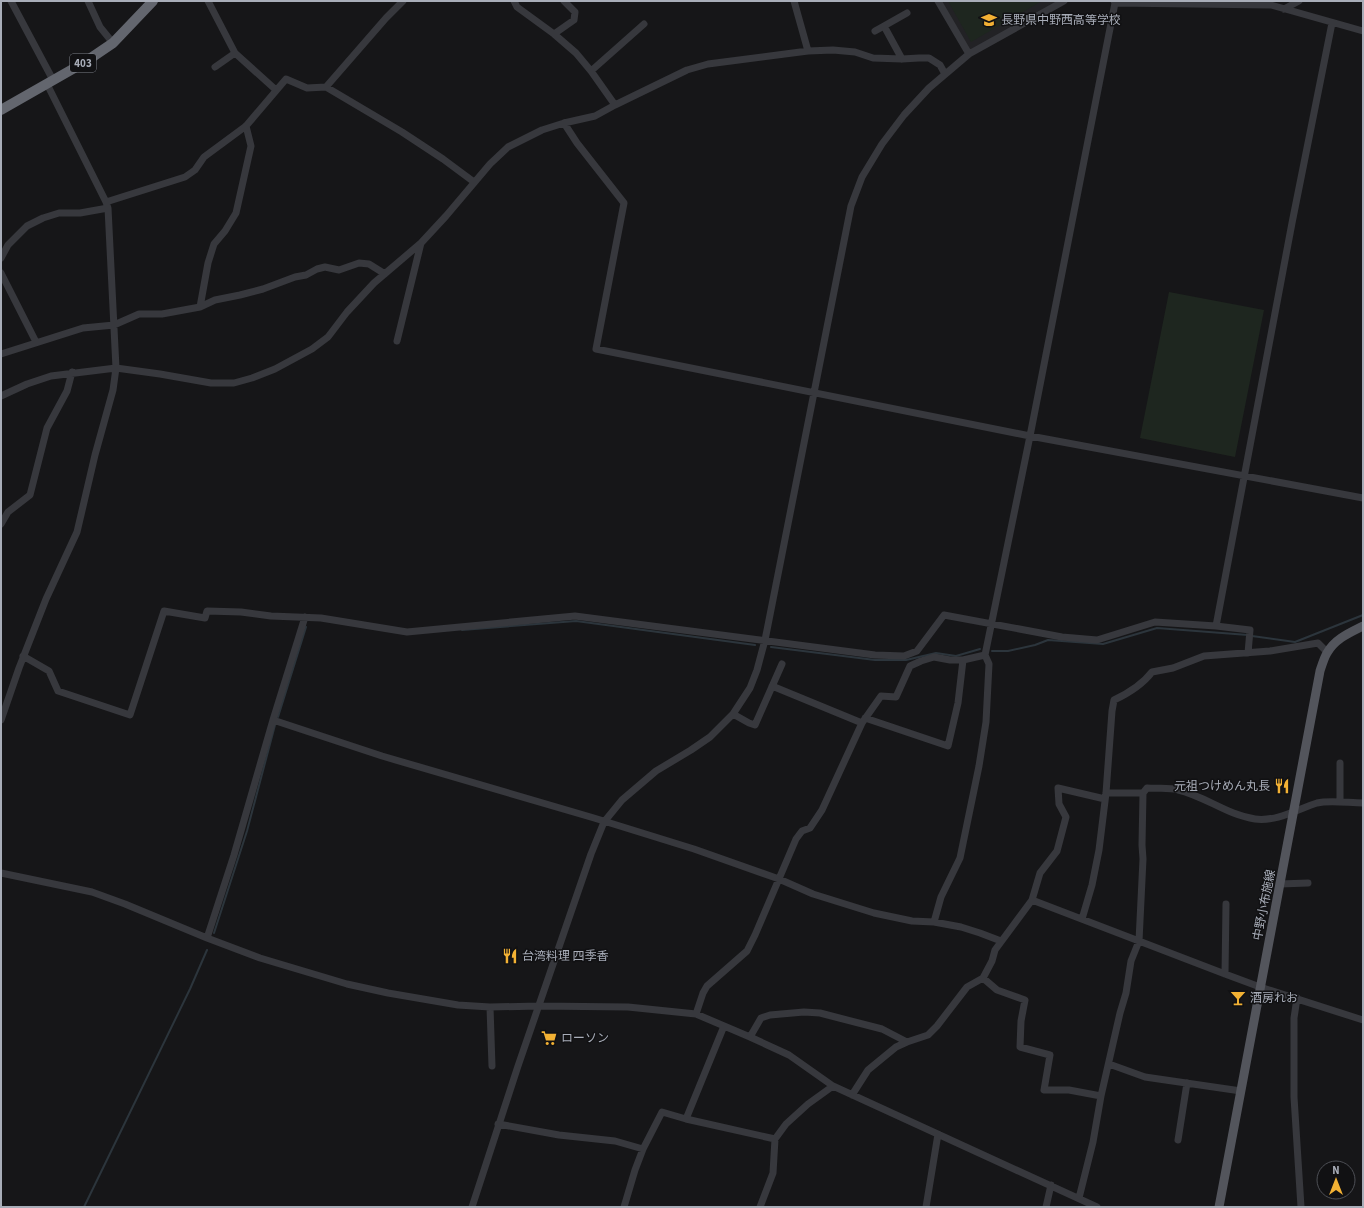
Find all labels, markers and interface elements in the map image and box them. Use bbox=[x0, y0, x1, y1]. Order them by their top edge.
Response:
school or university icon: 長野県中野西高等学校 bbox=[980, 11, 998, 29]
place label: 長野県中野西高等学校 bbox=[1001, 12, 1121, 29]
road number: 403 bbox=[70, 54, 96, 72]
restaurant icon: 元祖つけめん丸長 bbox=[1273, 777, 1291, 795]
place label: 元祖つけめん丸長 bbox=[1174, 778, 1270, 795]
street label: 中野小布施線 bbox=[1249, 868, 1280, 942]
restaurant icon: 台湾料理 四季香 bbox=[501, 947, 519, 965]
place label: 台湾料理 四季香 bbox=[522, 948, 608, 965]
bar icon: 酒房れお bbox=[1229, 989, 1247, 1007]
place label: 酒房れお bbox=[1250, 990, 1298, 1007]
supermarket icon: ローソン bbox=[540, 1029, 558, 1047]
place label: ローソン bbox=[561, 1030, 609, 1047]
north arrow bbox=[1316, 1160, 1356, 1200]
text: N bbox=[1332, 1163, 1340, 1178]

